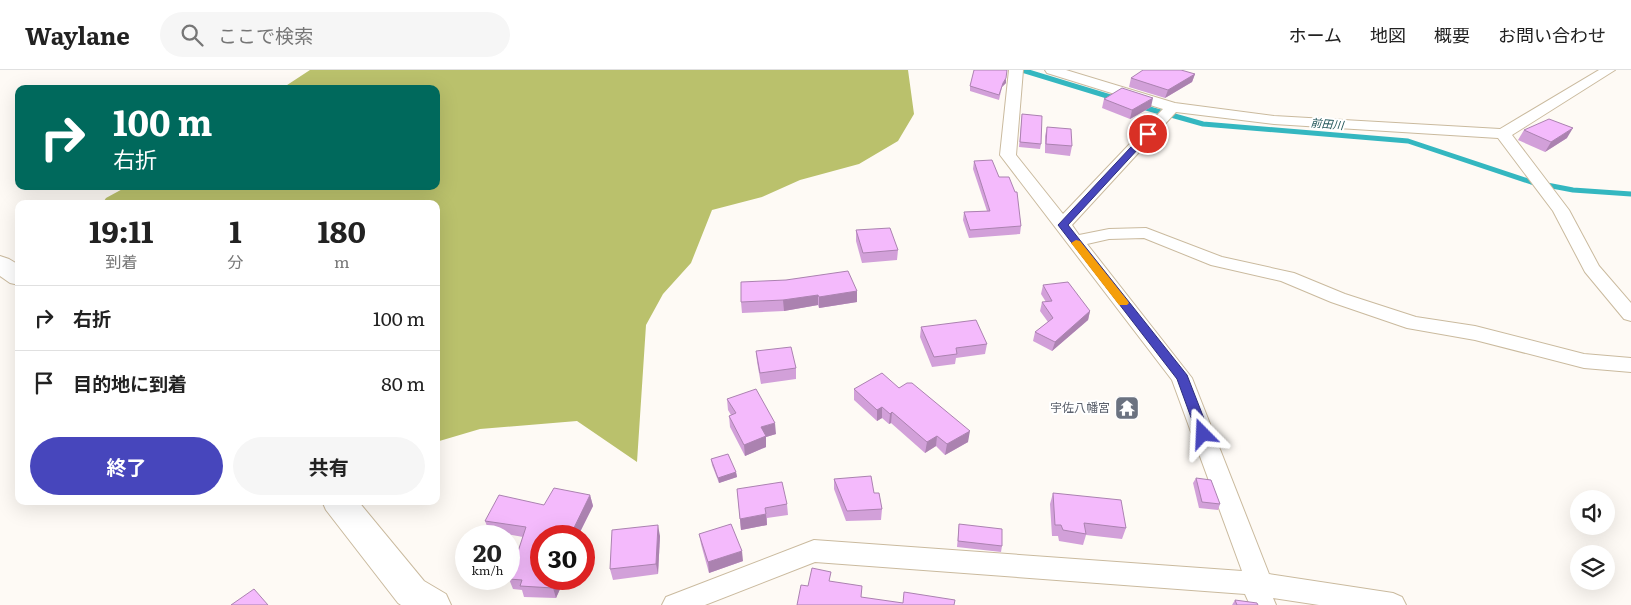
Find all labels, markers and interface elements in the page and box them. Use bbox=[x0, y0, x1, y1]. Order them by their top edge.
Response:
search box bbox=[160, 12, 510, 57]
text: Waylane bbox=[25, 17, 130, 52]
icon: search bbox=[178, 21, 206, 49]
text: ここで検索 bbox=[218, 21, 313, 49]
text: ホーム bbox=[1289, 21, 1342, 48]
text: 地図 bbox=[1370, 21, 1406, 48]
text: 概要 bbox=[1434, 21, 1470, 48]
text: お問い合わせ bbox=[1498, 21, 1606, 48]
text: 100 m bbox=[113, 95, 213, 147]
icon: right bbox=[30, 105, 95, 170]
pin bbox=[1127, 113, 1169, 155]
water label: 前田川 bbox=[1310, 114, 1345, 132]
icon: arrive bbox=[1134, 120, 1162, 148]
text: 右折 bbox=[113, 142, 157, 175]
text: 19:11 bbox=[89, 208, 153, 252]
text: 1 bbox=[229, 208, 242, 252]
text: 180 bbox=[317, 208, 366, 252]
text: 到着 bbox=[105, 249, 137, 273]
text: 分 bbox=[227, 249, 243, 273]
text: m bbox=[334, 249, 349, 273]
icon: right bbox=[30, 304, 58, 332]
text: 右折 bbox=[73, 304, 111, 332]
text: 100 m bbox=[373, 304, 425, 332]
icon: arrive bbox=[30, 369, 58, 397]
text: 目的地に到着 bbox=[73, 369, 187, 397]
text: 80 m bbox=[381, 369, 425, 397]
temple icon: 宇佐八幡宮 bbox=[1114, 395, 1140, 421]
place label: 宇佐八幡宮 bbox=[1050, 398, 1110, 416]
position arrow bbox=[1176, 407, 1228, 459]
button: 終了 bbox=[30, 437, 223, 495]
button: 共有 bbox=[233, 437, 425, 495]
map controls bbox=[1570, 490, 1615, 590]
button: sound bbox=[1570, 490, 1615, 535]
speed limit sign: 30 bbox=[530, 525, 595, 590]
text: 20 bbox=[473, 533, 502, 570]
button: layers bbox=[1570, 545, 1615, 590]
text: km/h bbox=[472, 561, 503, 579]

